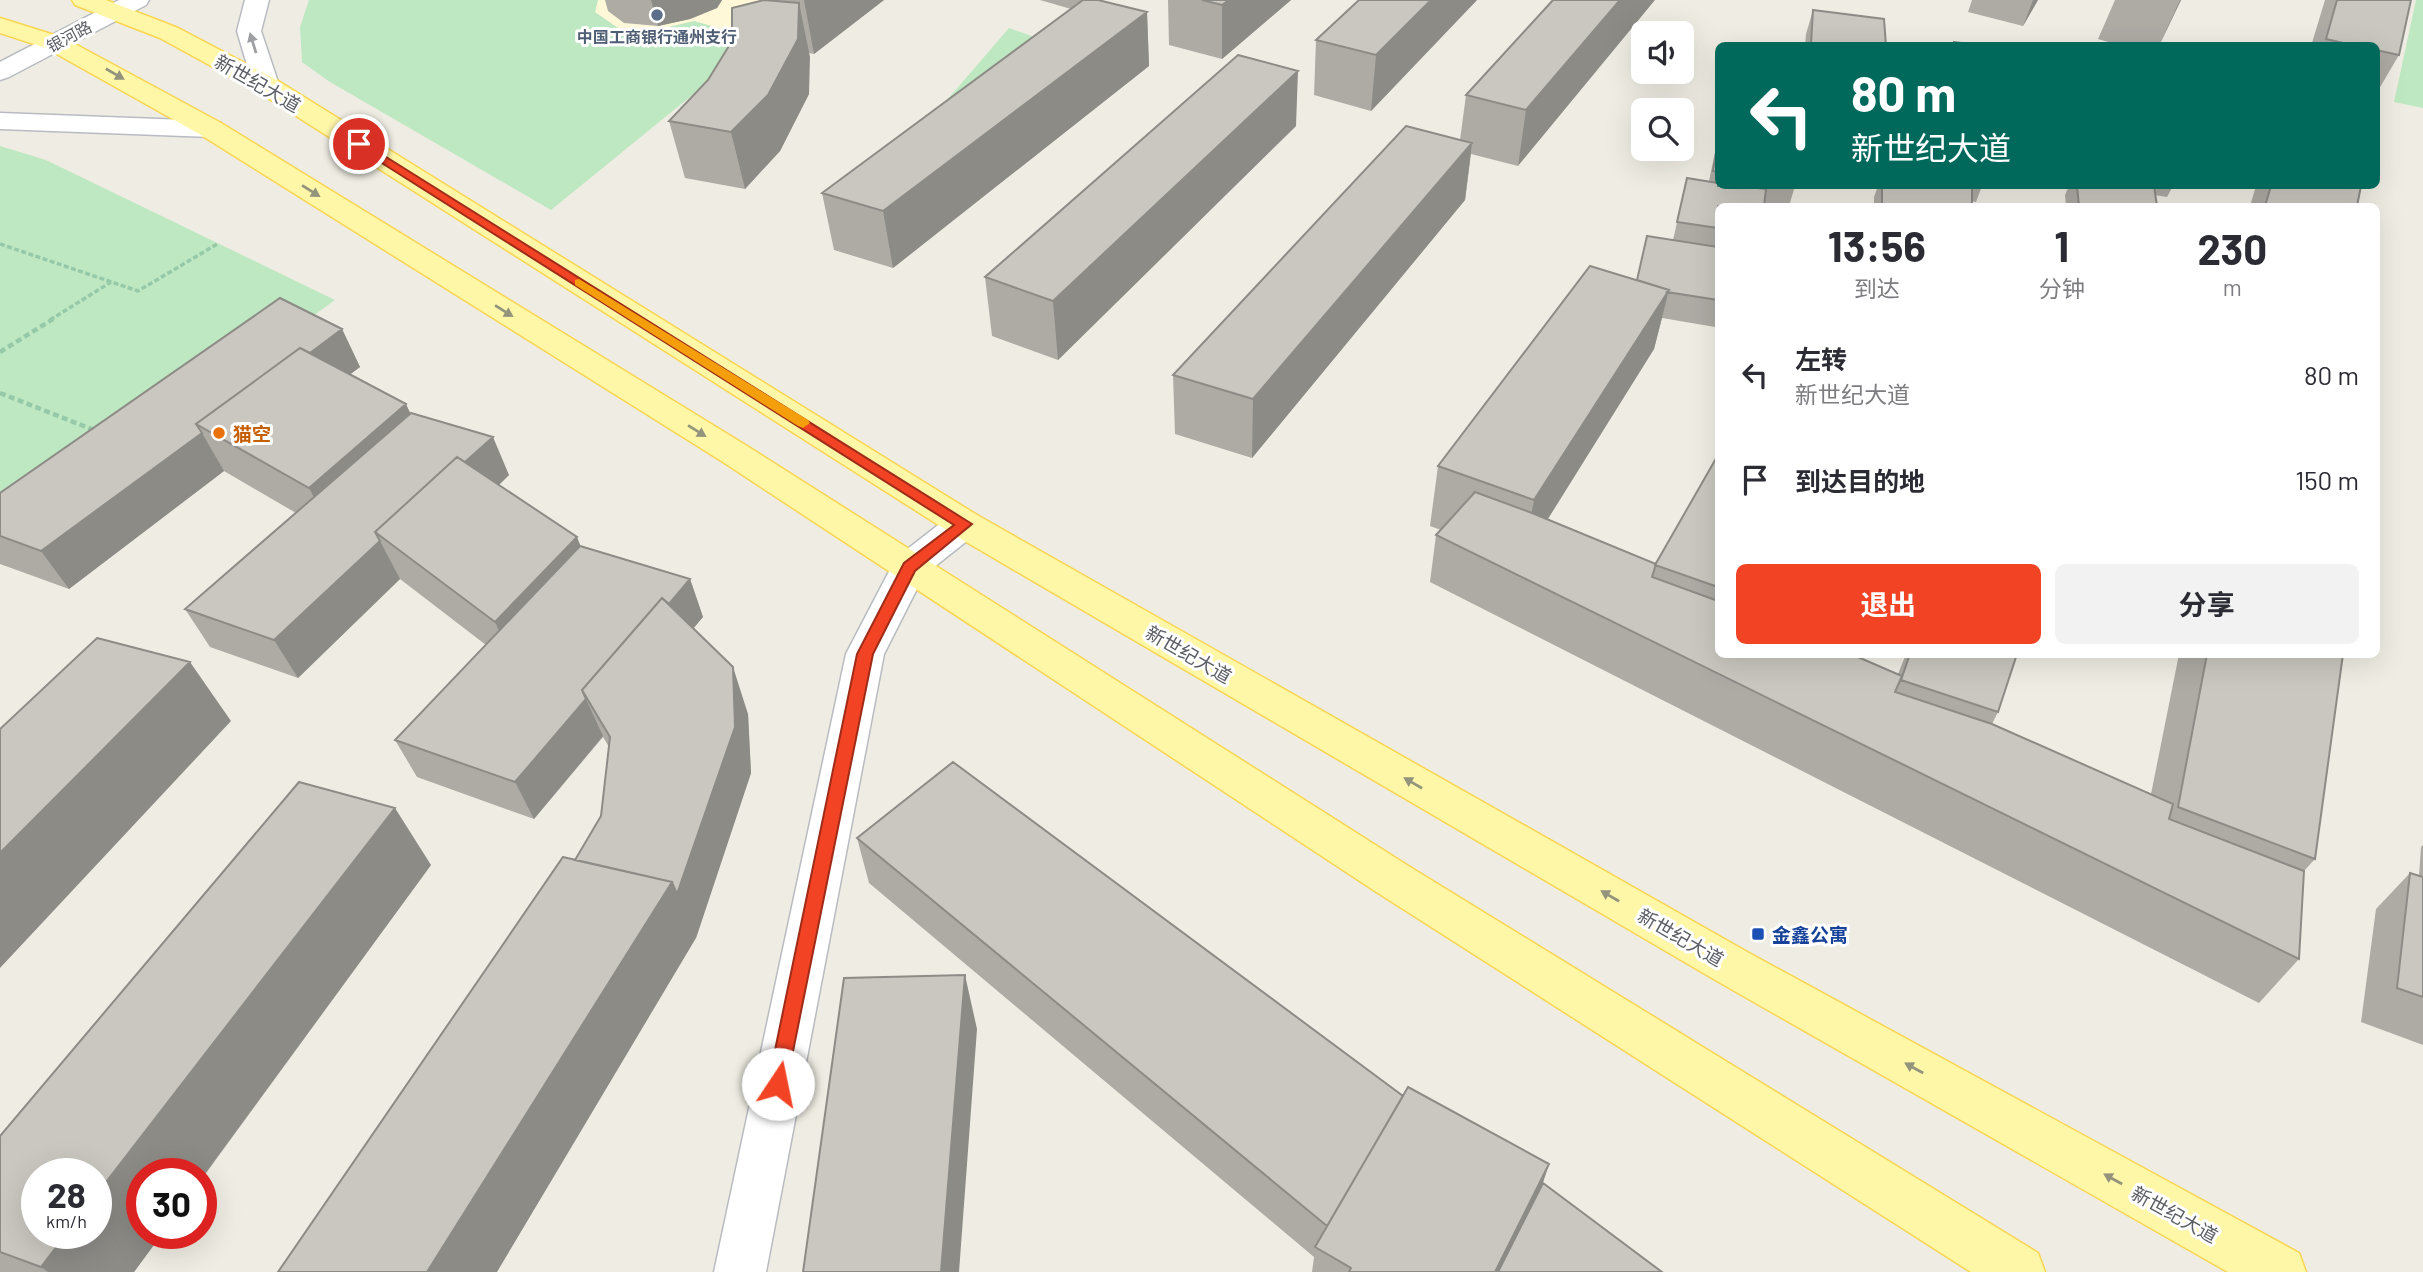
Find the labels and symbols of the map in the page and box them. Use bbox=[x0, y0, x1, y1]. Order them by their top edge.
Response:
marker: 中国工商银行通州支行 bbox=[649, 7, 665, 23]
street label: 银河路 bbox=[43, 16, 95, 56]
place label: 中国工商银行通州支行 bbox=[577, 27, 737, 46]
one-way arrow bbox=[247, 32, 257, 53]
street label: 新世纪大道 bbox=[211, 49, 305, 117]
one-way arrow bbox=[106, 68, 125, 81]
pin bbox=[329, 114, 389, 174]
one-way arrow bbox=[301, 184, 320, 197]
one-way arrow bbox=[494, 304, 514, 317]
place label: 猫空 bbox=[233, 422, 271, 445]
one-way arrow bbox=[688, 424, 707, 437]
marker: 猫空 bbox=[211, 425, 227, 441]
street label: 新世纪大道 bbox=[1142, 620, 1236, 688]
one-way arrow bbox=[1403, 777, 1422, 789]
one-way arrow bbox=[1600, 890, 1619, 902]
street label: 新世纪大道 bbox=[1634, 903, 1728, 971]
place label: 金鑫公寓 bbox=[1772, 923, 1848, 946]
marker: 金鑫公寓 bbox=[1750, 926, 1766, 942]
position arrow bbox=[741, 1047, 815, 1121]
one-way arrow bbox=[1905, 1062, 1924, 1074]
speed limit sign: 30 bbox=[126, 1158, 217, 1249]
one-way arrow bbox=[2103, 1173, 2123, 1185]
street label: 新世纪大道 bbox=[2128, 1181, 2222, 1247]

